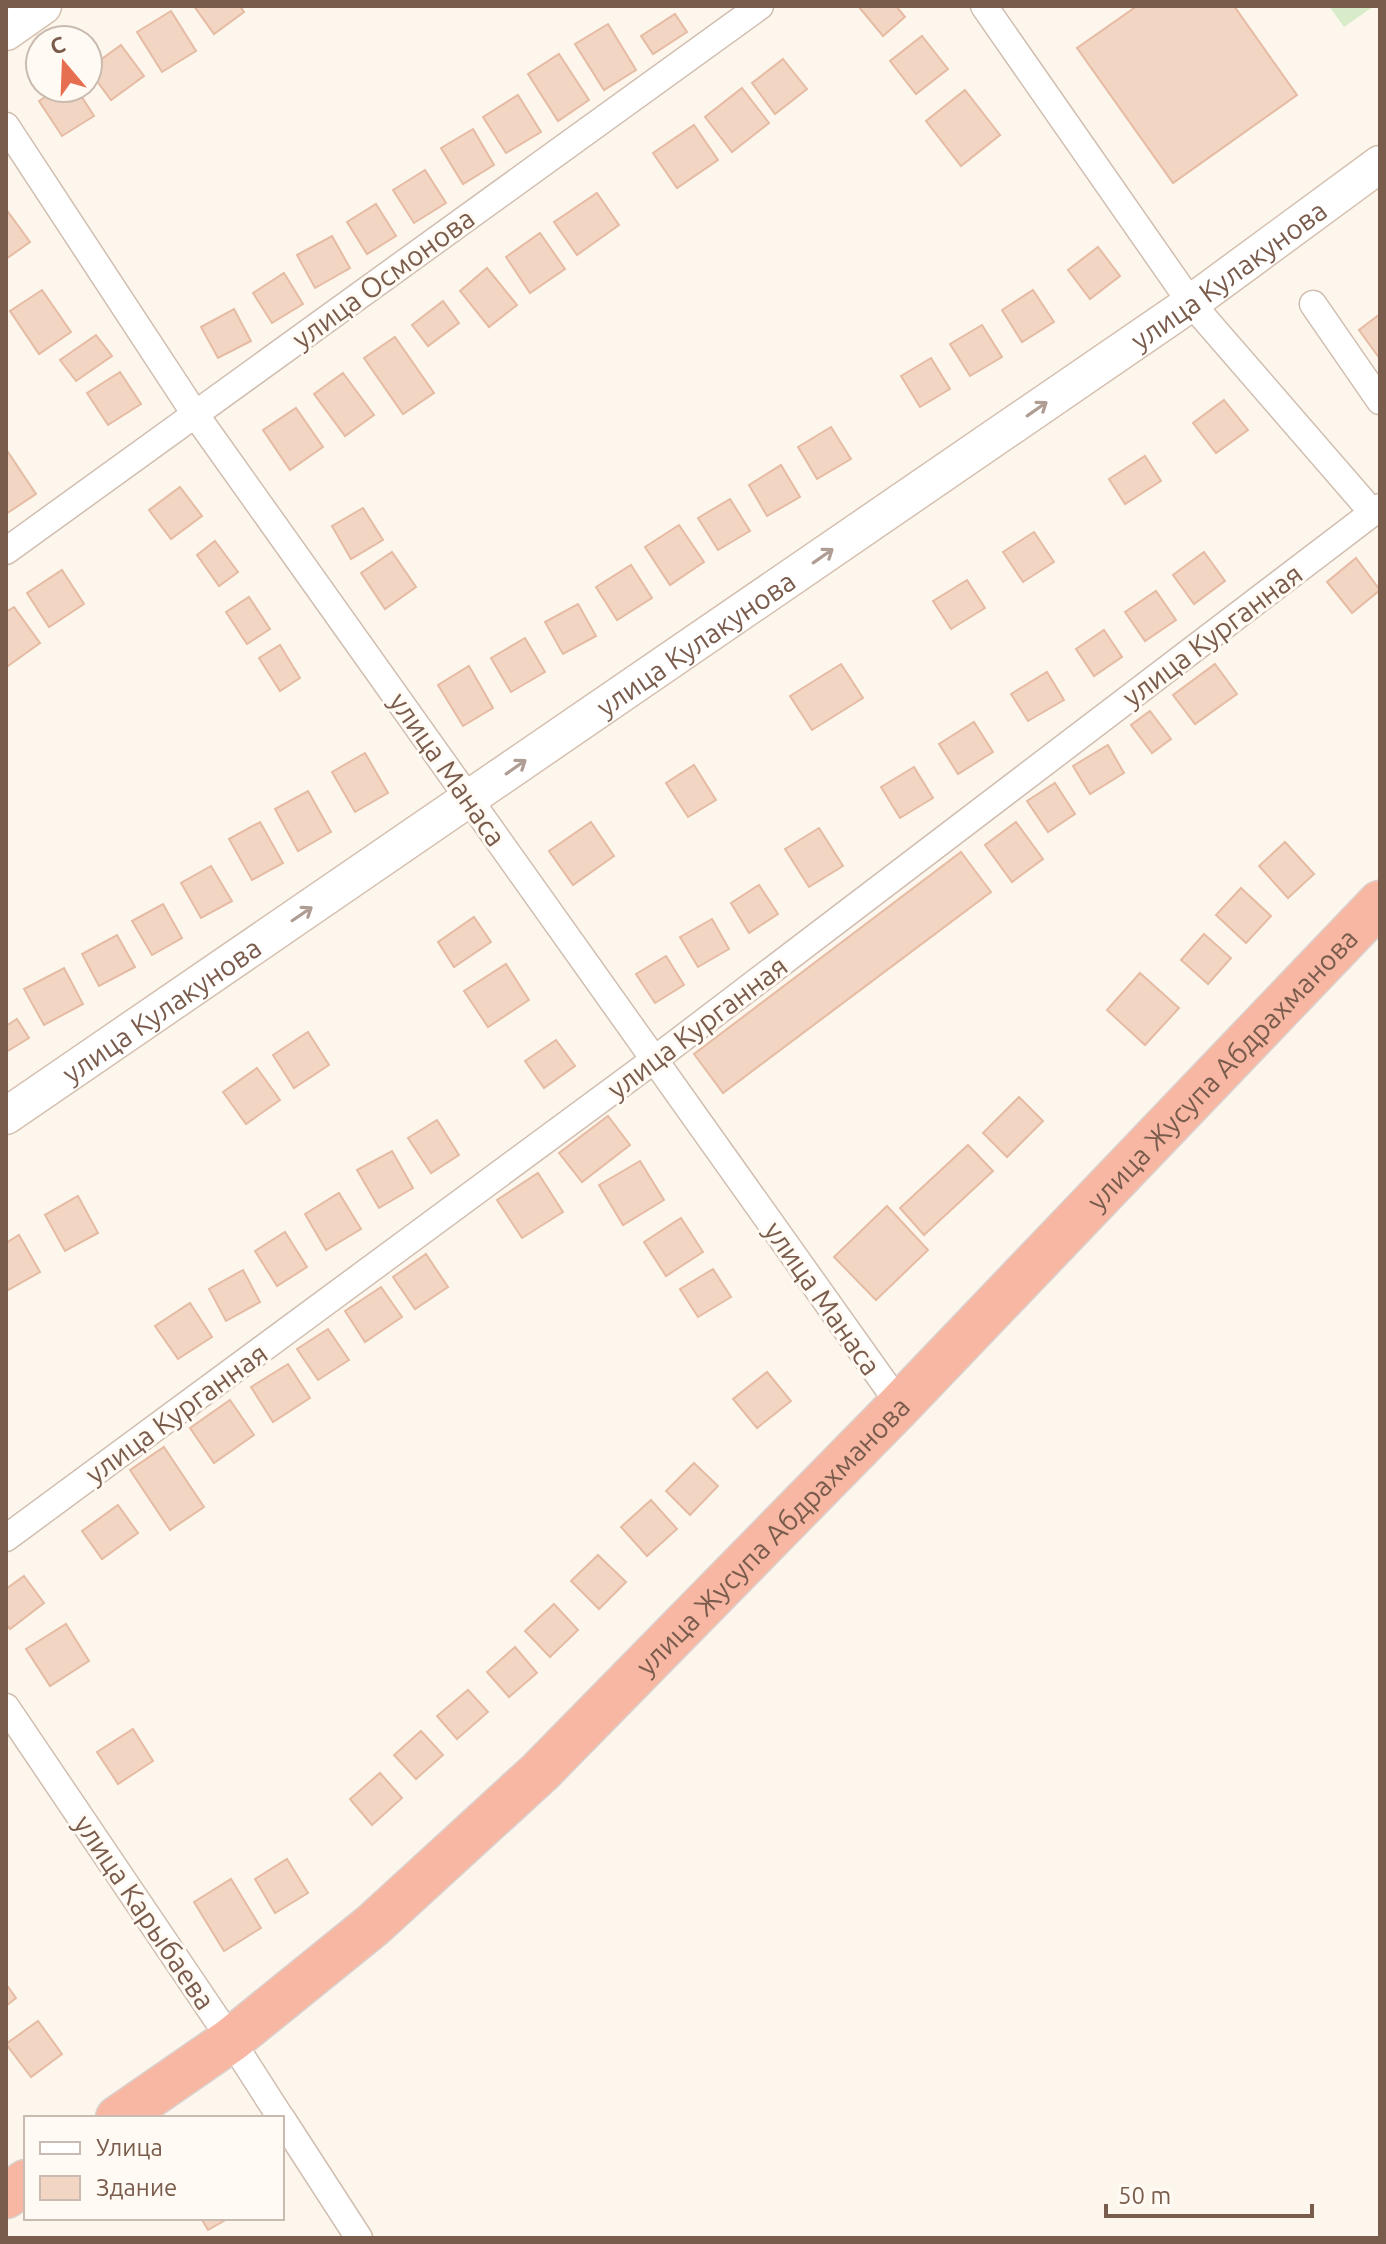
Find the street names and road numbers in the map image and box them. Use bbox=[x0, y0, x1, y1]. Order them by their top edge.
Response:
street label: улица Кулакунова bbox=[1125, 194, 1332, 355]
street label: улица Осмонова bbox=[286, 202, 480, 354]
street label: улица Курганная bbox=[1116, 557, 1308, 713]
street label: улица Кулакунова bbox=[590, 564, 800, 722]
street label: улица Манаса bbox=[384, 686, 512, 852]
street label: улица Жусупа Абдрахманова bbox=[1080, 922, 1363, 1216]
street label: улица Кулакунова bbox=[56, 931, 266, 1089]
street label: улица Курганная bbox=[601, 949, 793, 1105]
street label: улица Манаса bbox=[759, 1215, 887, 1381]
street label: улица Курганная bbox=[79, 1337, 273, 1489]
street label: улица Жусупа Абдрахманова bbox=[629, 1390, 915, 1681]
street label: улица Карыбаева bbox=[68, 1809, 222, 2015]

